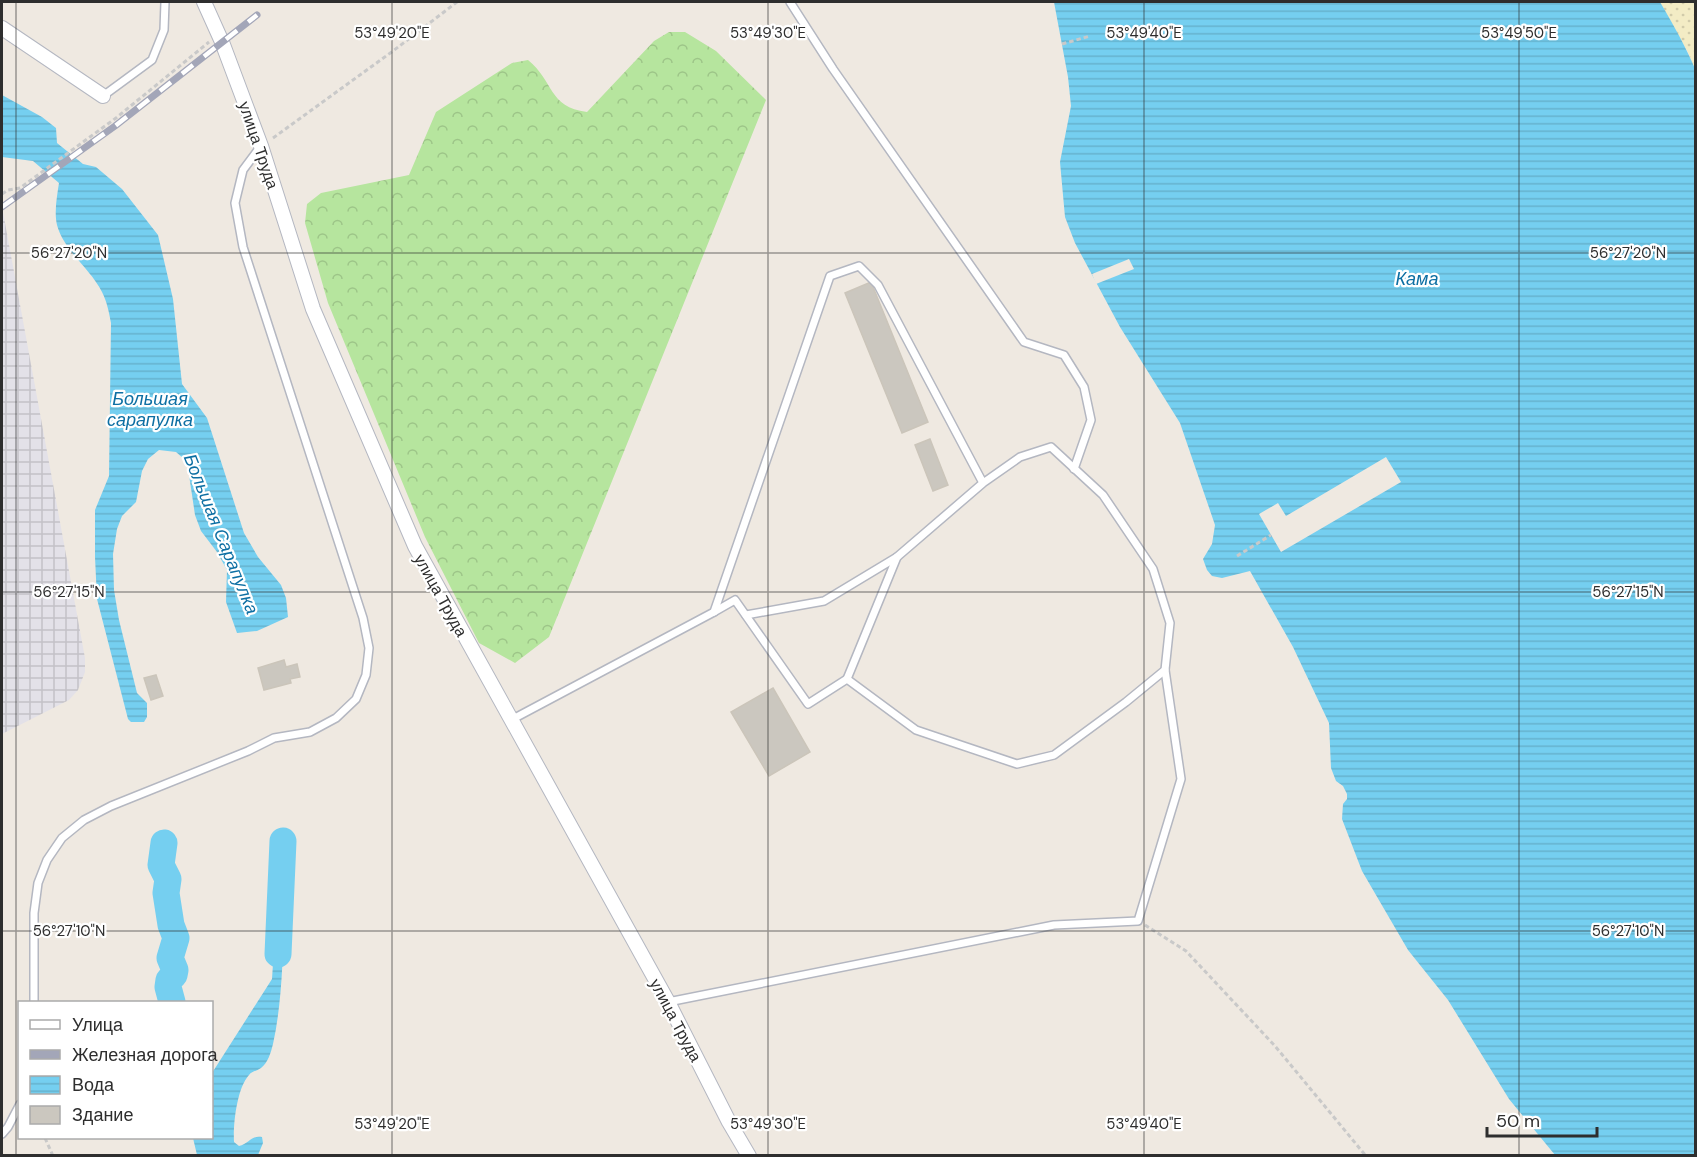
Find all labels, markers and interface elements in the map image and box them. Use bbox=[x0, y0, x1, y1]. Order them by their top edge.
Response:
text: 53°49'20"E bbox=[354, 23, 430, 43]
text: 53°49'30"E bbox=[730, 23, 806, 43]
text: 53°49'40"E bbox=[1106, 23, 1182, 43]
text: 53°49'50"E bbox=[1481, 23, 1557, 43]
street label: улица Труда bbox=[234, 98, 283, 192]
text: 56°27'20"N bbox=[31, 243, 107, 263]
text: 56°27'20"N bbox=[1590, 243, 1666, 263]
water label: Кама bbox=[1396, 267, 1438, 291]
water label: Большая сарапулка bbox=[107, 387, 193, 432]
water label: Большая Сарапулка bbox=[178, 450, 264, 618]
street label: улица Труда bbox=[409, 550, 472, 640]
text: 56°27'15"N bbox=[33, 582, 105, 602]
text: 56°27'15"N bbox=[1592, 582, 1664, 602]
text: 56°27'10"N bbox=[33, 921, 105, 941]
text: 56°27'10"N bbox=[1592, 921, 1664, 941]
street label: улица Труда bbox=[645, 975, 706, 1066]
legend bbox=[18, 1001, 213, 1139]
text: Улица bbox=[72, 1013, 124, 1037]
text: Железная дорога bbox=[72, 1043, 218, 1067]
text: Вода bbox=[72, 1073, 115, 1097]
scale bar bbox=[1487, 1100, 1596, 1138]
text: Здание bbox=[72, 1103, 133, 1127]
text: 50 m bbox=[1496, 1109, 1540, 1133]
text: 53°49'20"E bbox=[354, 1114, 430, 1134]
text: 53°49'30"E bbox=[730, 1114, 806, 1134]
text: 53°49'40"E bbox=[1106, 1114, 1182, 1134]

